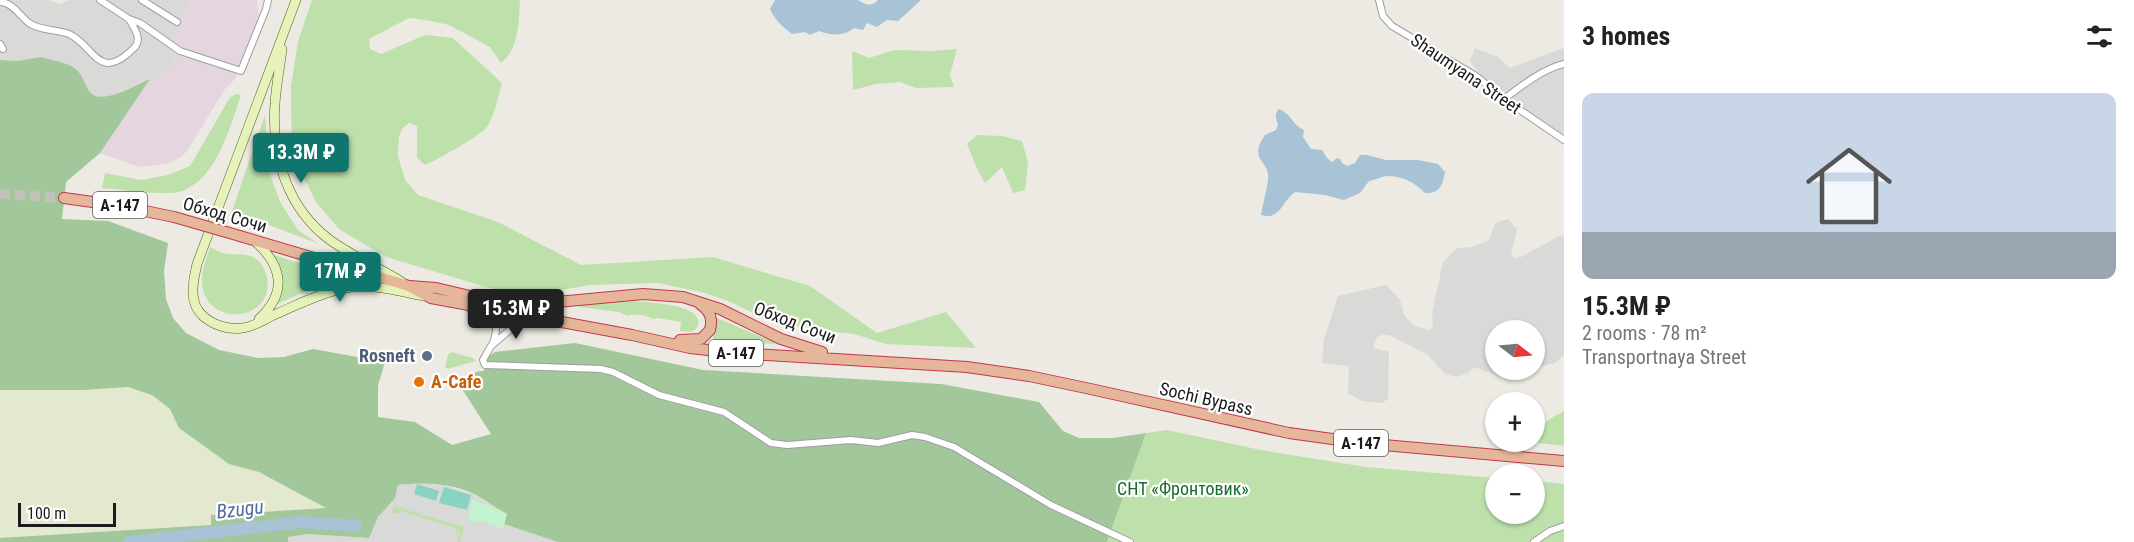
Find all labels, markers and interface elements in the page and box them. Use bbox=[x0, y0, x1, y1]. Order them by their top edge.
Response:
icon: filters bbox=[2083, 20, 2116, 53]
text: 3 homes bbox=[1582, 21, 1670, 51]
street label: Shaumyana Street bbox=[1407, 29, 1525, 118]
icon: home bbox=[1795, 132, 1903, 240]
pin: 13.3M ₽ bbox=[246, 133, 356, 184]
text: 13.3M ₽ bbox=[267, 140, 335, 164]
road number: А-147 bbox=[93, 192, 147, 218]
street label: Обход Сочи bbox=[181, 193, 270, 237]
pin: 17M ₽ bbox=[298, 252, 382, 303]
text: 17M ₽ bbox=[314, 259, 366, 283]
pin: 15.3M ₽ bbox=[461, 289, 571, 340]
text: 15.3M ₽ bbox=[1582, 291, 1671, 321]
text: 15.3M ₽ bbox=[482, 296, 550, 320]
street label: Обход Сочи bbox=[751, 297, 839, 348]
north arrow bbox=[1485, 320, 1545, 380]
map controls bbox=[1485, 320, 1545, 524]
text: 2 rooms · 78 m² bbox=[1582, 321, 1707, 345]
road number: А-147 bbox=[709, 340, 763, 366]
place label: Rosneft bbox=[359, 345, 415, 366]
text: Transportnaya Street bbox=[1582, 345, 1747, 369]
marker: Rosneft bbox=[420, 349, 434, 363]
place label: A-Cafe bbox=[431, 371, 482, 392]
marker: A-Cafe bbox=[412, 375, 426, 389]
street label: Sochi Bypass bbox=[1158, 378, 1255, 419]
button: + bbox=[1485, 392, 1545, 452]
road number: А-147 bbox=[1334, 430, 1388, 456]
button: − bbox=[1485, 464, 1545, 524]
park label: СНТ «Фронтовик» bbox=[1117, 478, 1249, 499]
water label: Bzugu bbox=[215, 494, 265, 524]
scale bar bbox=[18, 500, 116, 528]
text: 100 m bbox=[27, 504, 66, 523]

